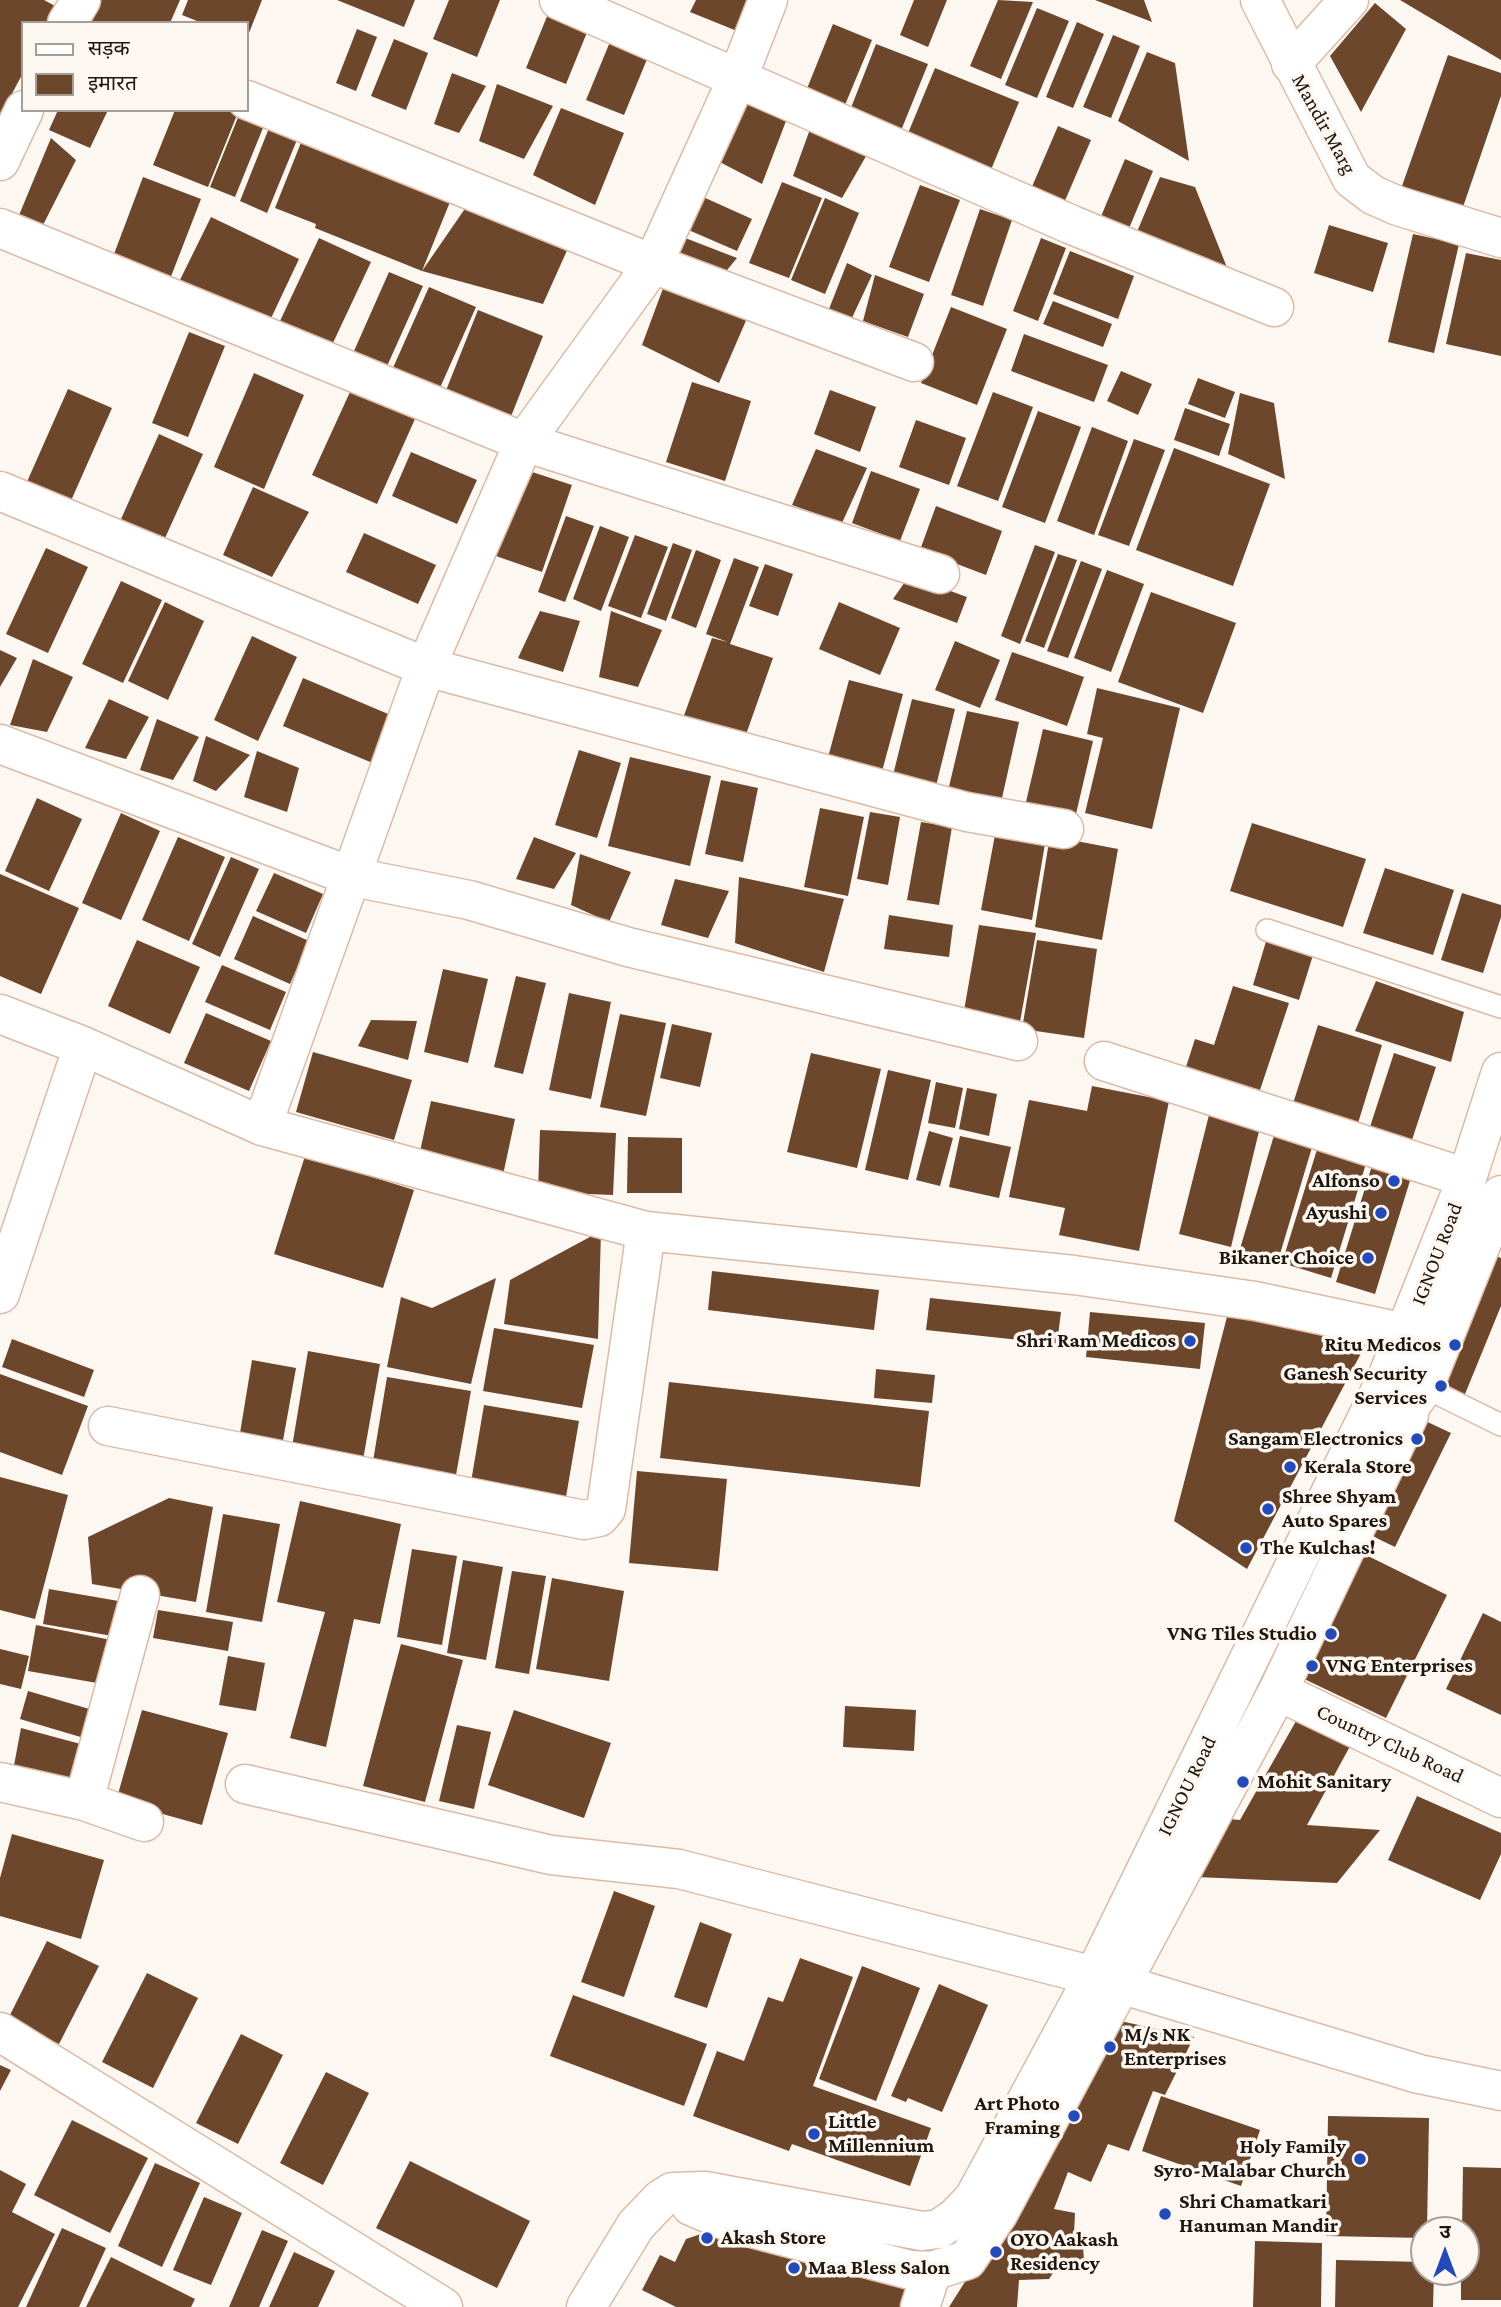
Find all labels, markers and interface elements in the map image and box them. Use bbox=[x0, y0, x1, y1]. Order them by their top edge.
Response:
legend bbox=[21, 21, 248, 112]
text: सड़क bbox=[88, 36, 130, 60]
street label: Mandir Marg bbox=[1286, 69, 1362, 179]
text: इमारत bbox=[88, 71, 137, 95]
place label: Alfonso bbox=[1312, 1168, 1380, 1194]
marker: Alfonso bbox=[1386, 1173, 1402, 1189]
street label: IGNOU Road bbox=[1406, 1199, 1468, 1309]
place label: Ayushi bbox=[1306, 1200, 1367, 1226]
marker: Ayushi bbox=[1373, 1205, 1389, 1221]
place label: Bikaner Choice bbox=[1219, 1245, 1354, 1271]
marker: Bikaner Choice bbox=[1360, 1250, 1376, 1266]
place label: Shri Ram Medicos bbox=[1016, 1328, 1176, 1354]
place label: Ritu Medicos bbox=[1324, 1332, 1441, 1358]
marker: Shri Ram Medicos bbox=[1182, 1333, 1198, 1349]
marker: Ritu Medicos bbox=[1447, 1337, 1463, 1353]
place label: Ganesh Security Services bbox=[1283, 1361, 1427, 1411]
marker: Ganesh Security Services bbox=[1433, 1378, 1449, 1394]
place label: Sangam Electronics bbox=[1228, 1426, 1403, 1452]
marker: Sangam Electronics bbox=[1409, 1431, 1425, 1447]
place label: Kerala Store bbox=[1304, 1454, 1412, 1480]
marker: Kerala Store bbox=[1282, 1459, 1298, 1475]
place label: Shree Shyam Auto Spares bbox=[1282, 1484, 1396, 1534]
marker: Shree Shyam Auto Spares bbox=[1260, 1501, 1276, 1517]
place label: The Kulchas! bbox=[1260, 1535, 1376, 1561]
marker: The Kulchas! bbox=[1238, 1540, 1254, 1556]
place label: VNG Tiles Studio bbox=[1167, 1621, 1317, 1647]
marker: VNG Tiles Studio bbox=[1323, 1626, 1339, 1642]
place label: VNG Enterprises bbox=[1326, 1653, 1473, 1679]
marker: VNG Enterprises bbox=[1304, 1658, 1320, 1674]
street label: Country Club Road bbox=[1312, 1699, 1468, 1789]
street label: IGNOU Road bbox=[1152, 1732, 1222, 1840]
place label: Mohit Sanitary bbox=[1257, 1769, 1391, 1795]
marker: Mohit Sanitary bbox=[1235, 1774, 1251, 1790]
place label: M/s NK Enterprises bbox=[1124, 2022, 1226, 2072]
marker: M/s NK Enterprises bbox=[1102, 2039, 1118, 2055]
place label: Art Photo Framing bbox=[975, 2091, 1060, 2141]
marker: Art Photo Framing bbox=[1066, 2108, 1082, 2124]
place label: Little Millennium bbox=[828, 2109, 934, 2159]
marker: Little Millennium bbox=[806, 2126, 822, 2142]
place label: Holy Family Syro-Malabar Church bbox=[1153, 2134, 1346, 2184]
marker: Holy Family Syro-Malabar Church bbox=[1352, 2151, 1368, 2167]
place label: Shri Chamatkari Hanuman Mandir bbox=[1179, 2189, 1338, 2239]
marker: Shri Chamatkari Hanuman Mandir bbox=[1157, 2206, 1173, 2222]
north arrow bbox=[1410, 2216, 1480, 2286]
text: उ bbox=[1439, 2221, 1451, 2242]
place label: Akash Store bbox=[721, 2225, 826, 2251]
place label: OYO Aakash Residency bbox=[1010, 2227, 1118, 2277]
marker: Akash Store bbox=[699, 2230, 715, 2246]
marker: OYO Aakash Residency bbox=[988, 2244, 1004, 2260]
place label: Maa Bless Salon bbox=[808, 2255, 950, 2281]
marker: Maa Bless Salon bbox=[786, 2260, 802, 2276]

